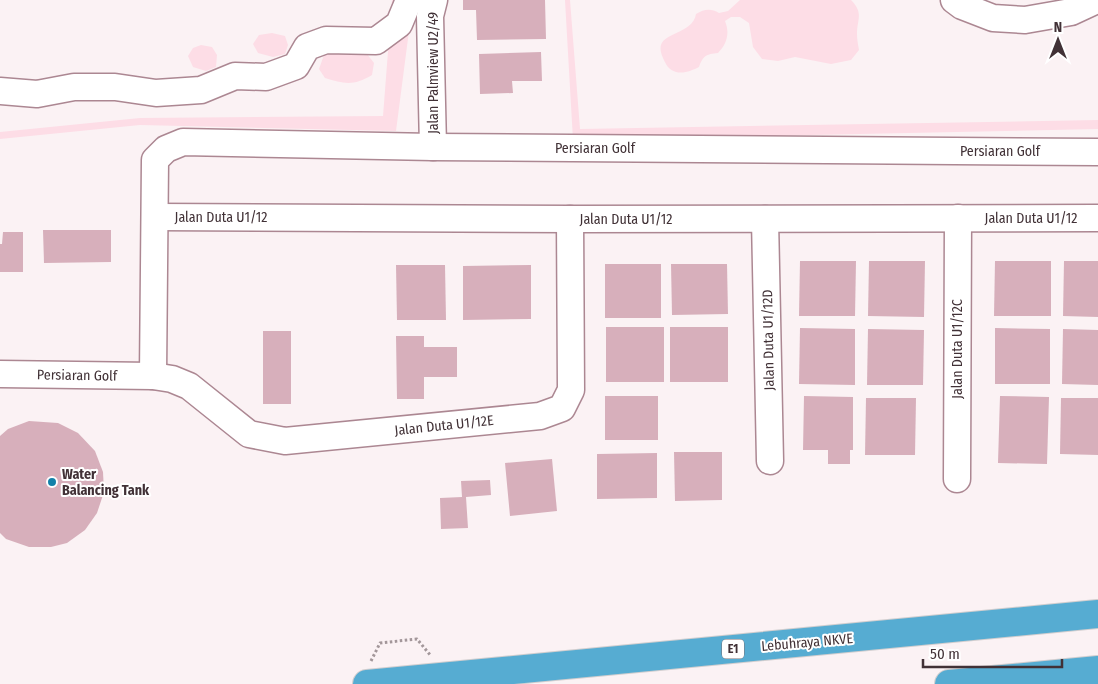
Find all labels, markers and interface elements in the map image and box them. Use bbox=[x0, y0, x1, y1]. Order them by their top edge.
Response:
street label: Jalan Palmview U2/49 bbox=[425, 12, 442, 134]
north arrow bbox=[1033, 15, 1083, 65]
text: N bbox=[1054, 19, 1062, 36]
street label: Persiaran Golf bbox=[555, 140, 637, 157]
street label: Persiaran Golf bbox=[960, 143, 1042, 160]
street label: Jalan Duta U1/12 bbox=[175, 209, 267, 226]
street label: Jalan Duta U1/12 bbox=[985, 210, 1077, 227]
street label: Jalan Duta U1/12 bbox=[580, 211, 672, 228]
street label: Jalan Duta U1/12D bbox=[759, 289, 778, 391]
street label: Jalan Duta U1/12C bbox=[949, 299, 966, 399]
street label: Persiaran Golf bbox=[37, 366, 119, 385]
street label: Jalan Duta U1/12E bbox=[394, 412, 495, 439]
place label: Water Balancing Tank bbox=[62, 466, 150, 499]
marker: Water Balancing Tank bbox=[46, 476, 58, 488]
street label: Lebuhraya NKVE bbox=[761, 630, 854, 655]
scale bar bbox=[923, 636, 1062, 668]
road number: E1 bbox=[722, 640, 744, 659]
text: 50 m bbox=[930, 645, 960, 663]

